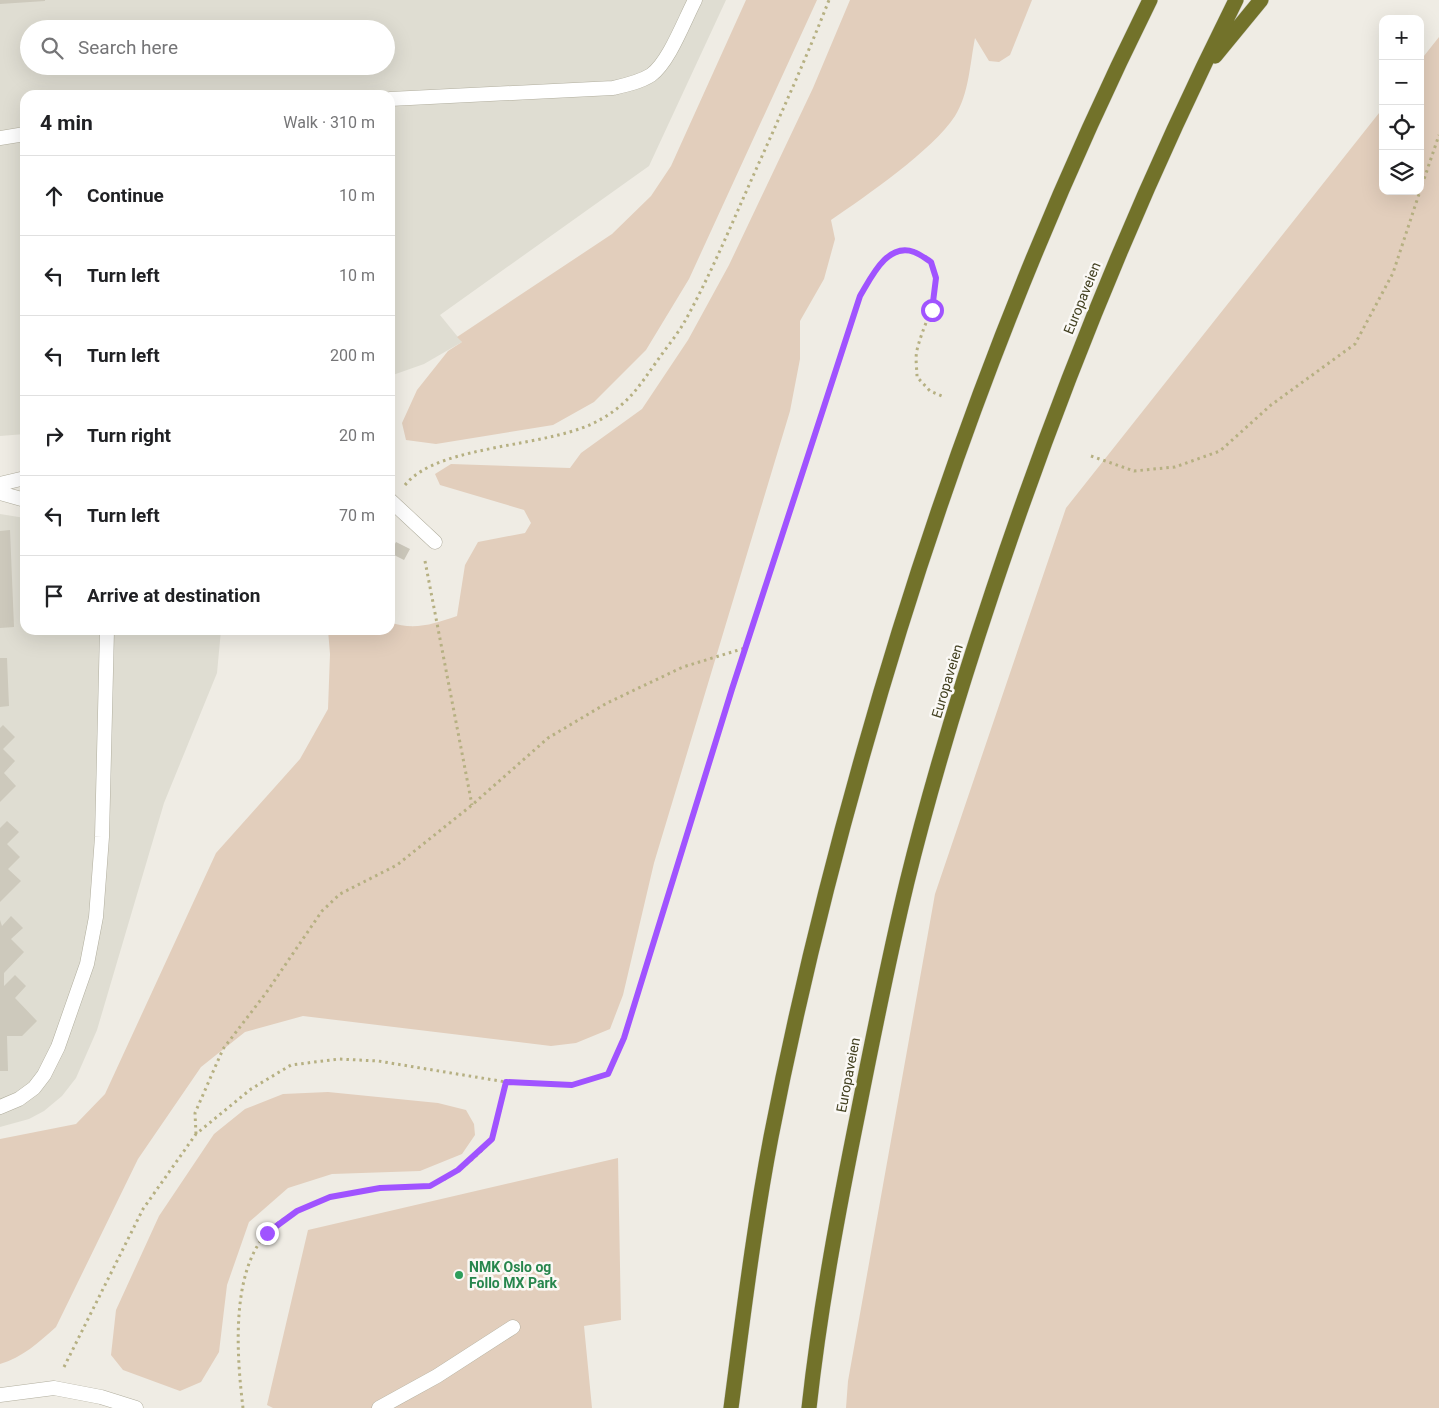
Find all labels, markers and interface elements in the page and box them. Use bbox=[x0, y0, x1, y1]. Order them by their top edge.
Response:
map controls bbox=[1379, 15, 1424, 195]
button: + bbox=[1379, 15, 1424, 60]
search box bbox=[20, 20, 395, 75]
icon: search bbox=[38, 34, 66, 62]
text: Search here bbox=[78, 36, 178, 59]
button: − bbox=[1379, 60, 1424, 105]
button: locate bbox=[1379, 105, 1424, 150]
text: 4 min bbox=[40, 111, 93, 135]
text: Walk · 310 m bbox=[283, 113, 375, 132]
button: layers bbox=[1379, 150, 1424, 195]
icon: ahead bbox=[40, 182, 68, 210]
text: Continue bbox=[87, 184, 164, 207]
text: 10 m bbox=[339, 186, 375, 205]
street label: Europaveien bbox=[1060, 260, 1104, 336]
icon: left bbox=[40, 262, 68, 290]
text: Turn left bbox=[87, 264, 160, 287]
text: 10 m bbox=[339, 266, 375, 285]
route start bbox=[921, 299, 944, 322]
icon: left bbox=[40, 342, 68, 370]
text: Turn left bbox=[87, 344, 160, 367]
text: 200 m bbox=[330, 346, 375, 365]
icon: right bbox=[40, 422, 68, 450]
text: Turn right bbox=[87, 424, 171, 447]
text: 20 m bbox=[339, 426, 375, 445]
icon: left bbox=[40, 502, 68, 530]
text: Turn left bbox=[87, 504, 160, 527]
text: 70 m bbox=[339, 506, 375, 525]
icon: arrive bbox=[40, 582, 68, 610]
text: Arrive at destination bbox=[87, 584, 260, 607]
street label: Europaveien bbox=[928, 642, 966, 720]
street label: Europaveien bbox=[833, 1036, 863, 1114]
route end bbox=[256, 1222, 279, 1245]
place label: NMK Oslo og Follo MX Park bbox=[469, 1259, 558, 1291]
marker: NMK Oslo og Follo MX Park bbox=[453, 1269, 465, 1281]

